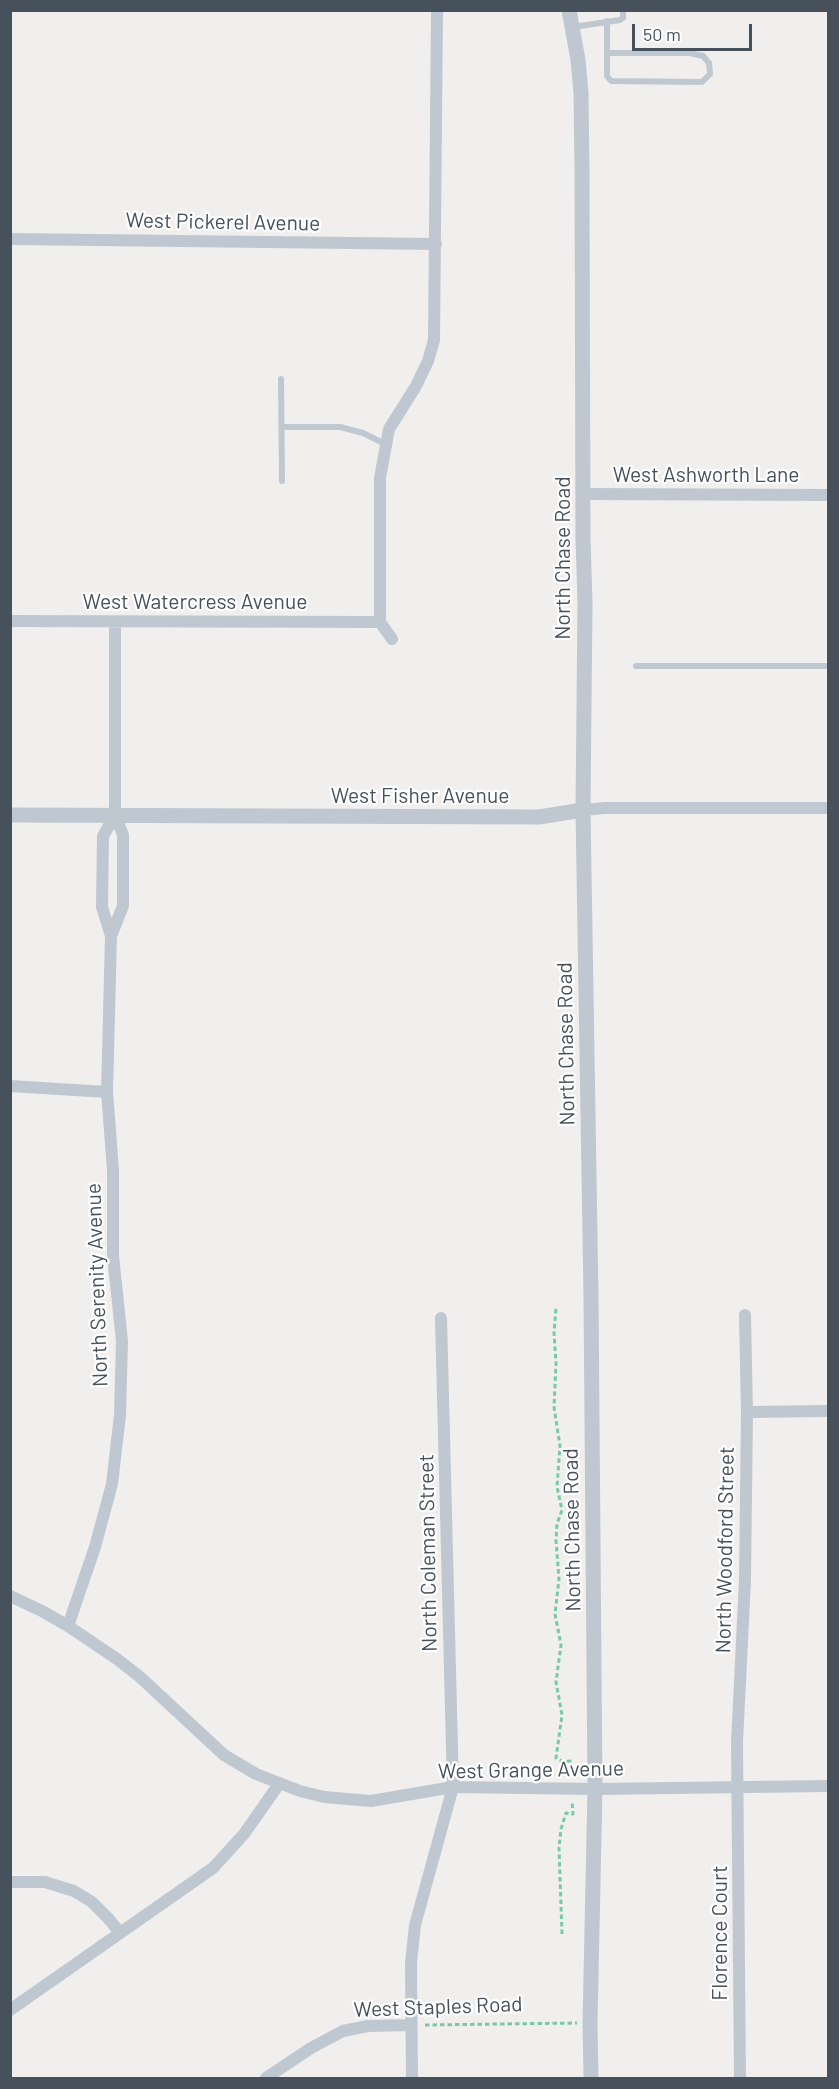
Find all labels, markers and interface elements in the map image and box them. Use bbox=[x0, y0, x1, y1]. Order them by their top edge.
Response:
scale bar bbox=[635, 12, 755, 50]
text: 50 m bbox=[643, 23, 681, 45]
street label: West Pickerel Avenue bbox=[125, 208, 321, 236]
street label: West Ashworth Lane bbox=[613, 462, 799, 488]
street label: North Chase Road bbox=[550, 476, 576, 640]
street label: West Watercress Avenue bbox=[83, 589, 307, 615]
street label: West Fisher Avenue bbox=[331, 783, 509, 809]
street label: North Chase Road bbox=[552, 962, 580, 1126]
street label: North Serenity Avenue bbox=[81, 1183, 113, 1387]
street label: North Woodford Street bbox=[711, 1446, 739, 1654]
street label: North Chase Road bbox=[558, 1448, 586, 1612]
street label: North Coleman Street bbox=[414, 1454, 442, 1652]
street label: West Grange Avenue bbox=[438, 1756, 624, 1784]
street label: Florence Court bbox=[707, 1865, 733, 2001]
street label: West Staples Road bbox=[353, 1991, 523, 2023]

